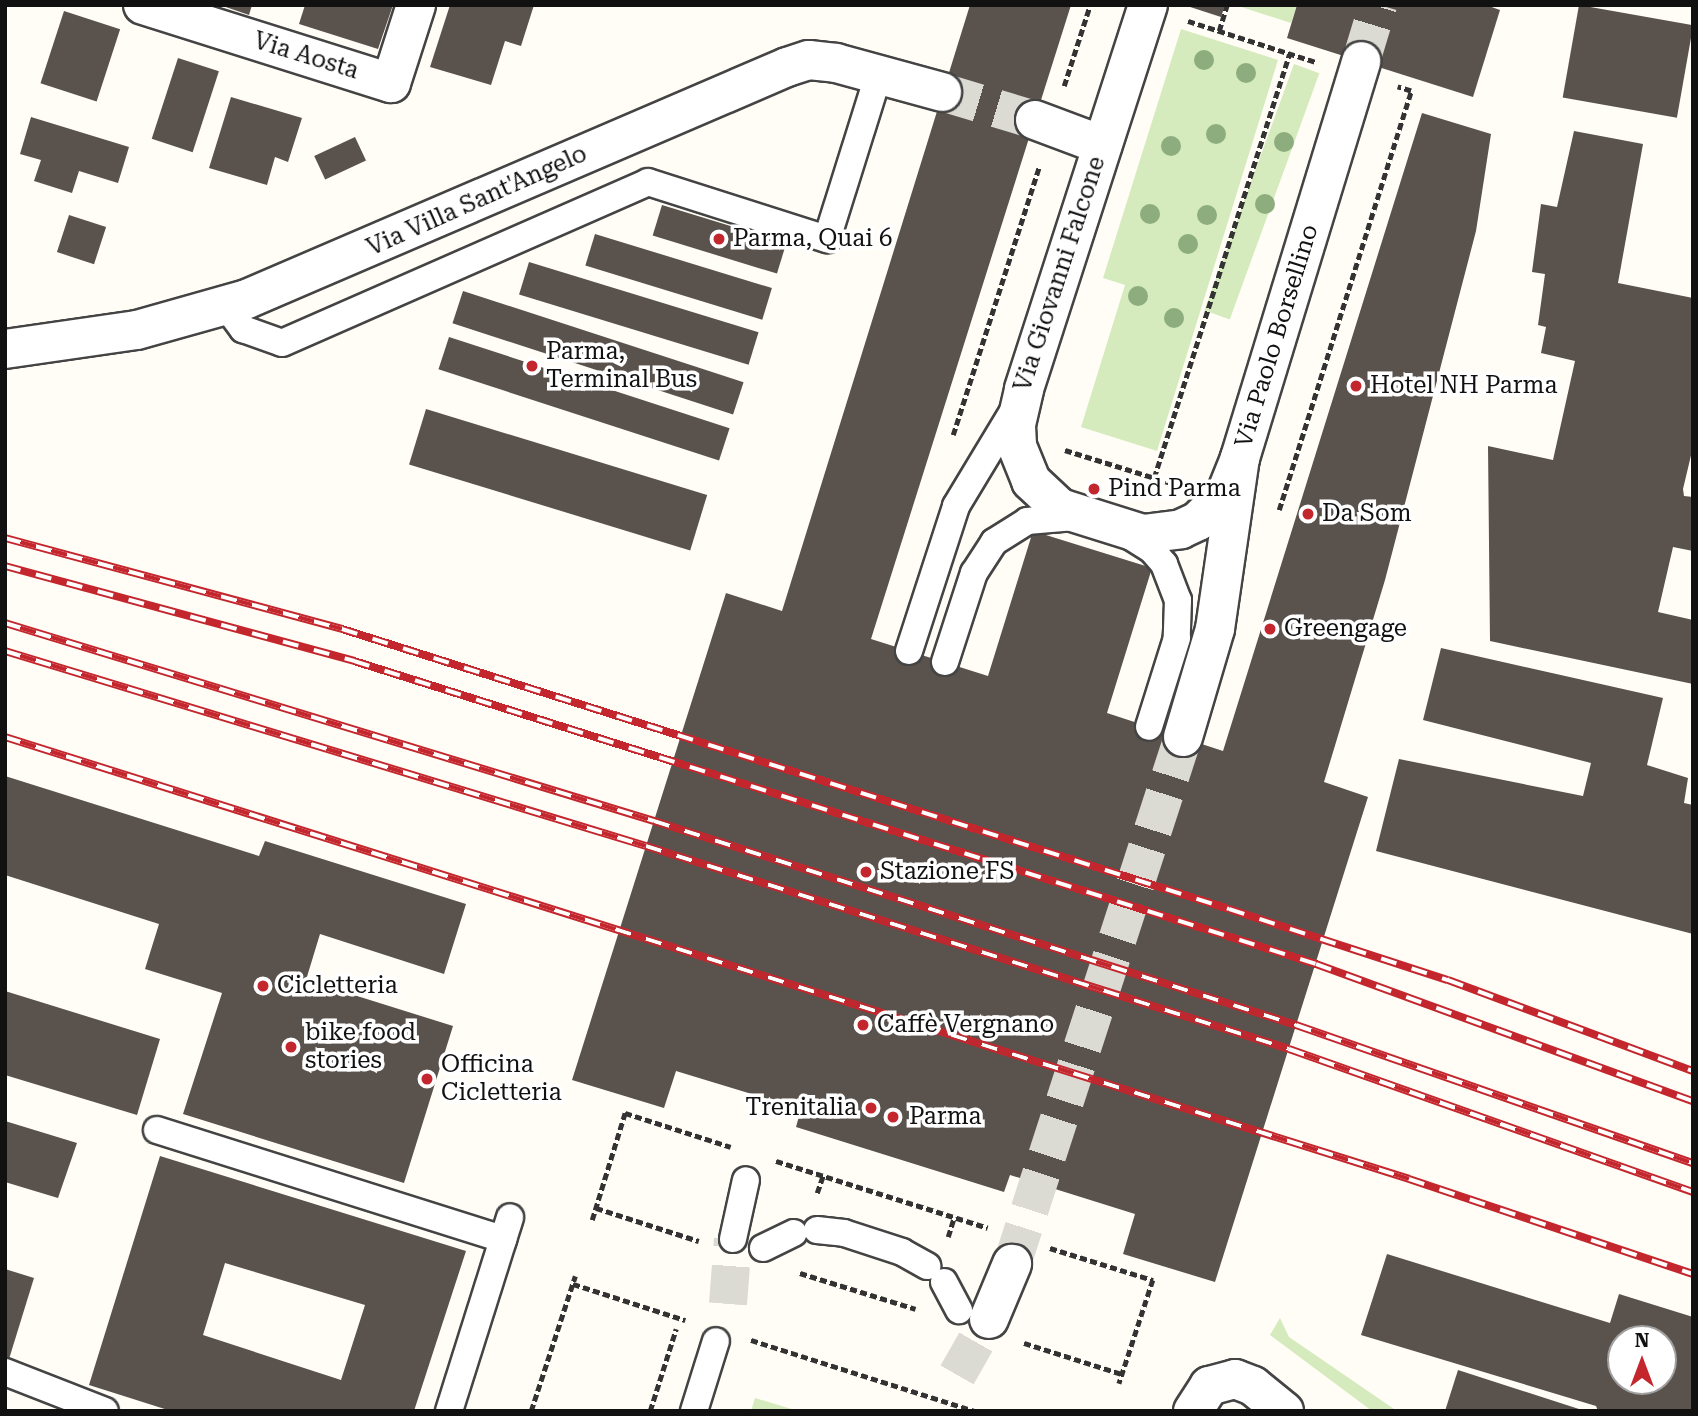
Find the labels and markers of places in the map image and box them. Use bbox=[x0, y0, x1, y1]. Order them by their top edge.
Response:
place label: Parma, Quai 6 bbox=[733, 225, 892, 253]
marker: Parma, Quai 6 bbox=[711, 231, 727, 247]
place label: Parma, Terminal Bus bbox=[546, 338, 697, 394]
marker: Parma, Terminal Bus bbox=[524, 358, 540, 374]
place label: Hotel NH Parma bbox=[1370, 372, 1557, 400]
marker: Hotel NH Parma bbox=[1348, 378, 1364, 394]
place label: Pind Parma bbox=[1108, 475, 1241, 503]
marker: Pind Parma bbox=[1086, 481, 1102, 497]
place label: Da Som bbox=[1322, 500, 1412, 528]
marker: Da Som bbox=[1300, 506, 1316, 522]
place label: Greengage bbox=[1284, 615, 1407, 643]
marker: Greengage bbox=[1262, 621, 1278, 637]
place label: Stazione FS bbox=[880, 858, 1014, 886]
marker: Stazione FS bbox=[858, 864, 874, 880]
place label: Cicletteria bbox=[277, 972, 398, 1000]
marker: Cicletteria bbox=[255, 978, 271, 994]
place label: Caffè Vergnano bbox=[877, 1011, 1054, 1039]
marker: Caffè Vergnano bbox=[855, 1017, 871, 1033]
place label: bike food stories bbox=[305, 1019, 416, 1075]
marker: bike food stories bbox=[283, 1039, 299, 1055]
place label: Officina Cicletteria bbox=[441, 1051, 562, 1107]
marker: Officina Cicletteria bbox=[419, 1071, 435, 1087]
place label: Trenitalia bbox=[745, 1094, 857, 1122]
marker: Trenitalia bbox=[863, 1100, 879, 1116]
place label: Parma bbox=[909, 1103, 982, 1131]
marker: Parma bbox=[883, 1107, 903, 1127]

